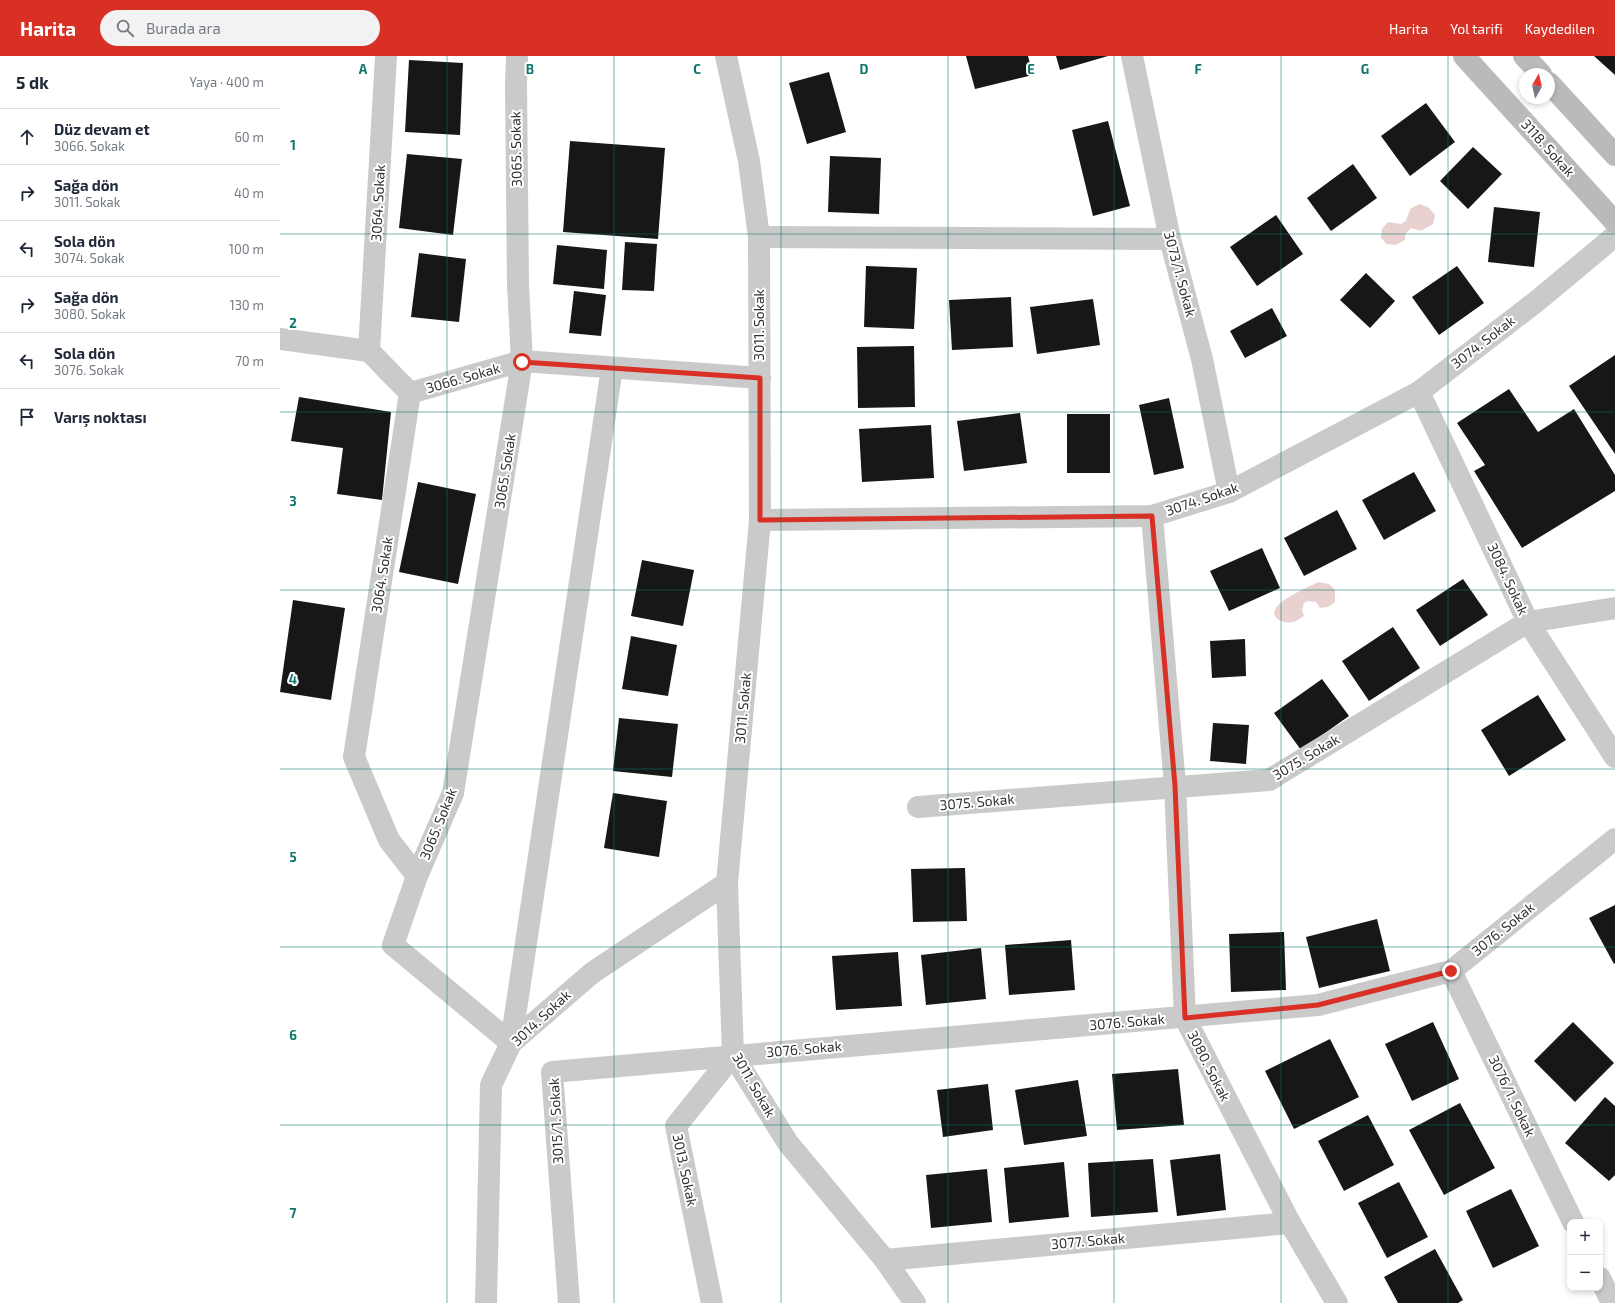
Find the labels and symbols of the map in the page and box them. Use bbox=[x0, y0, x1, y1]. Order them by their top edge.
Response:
text: A bbox=[359, 61, 368, 77]
text: B bbox=[526, 61, 534, 77]
text: C bbox=[693, 61, 701, 77]
text: D bbox=[860, 61, 869, 77]
text: E bbox=[1027, 61, 1035, 77]
text: F bbox=[1194, 61, 1202, 77]
text: G bbox=[1361, 61, 1369, 77]
north arrow bbox=[1519, 68, 1555, 104]
street label: 3065. Sokak bbox=[506, 111, 525, 187]
street label: 3118. Sokak bbox=[1518, 115, 1579, 180]
text: 1 bbox=[290, 137, 296, 153]
street label: 3064. Sokak bbox=[367, 164, 388, 242]
street label: 3073/1. Sokak bbox=[1161, 229, 1200, 319]
street label: 3011. Sokak bbox=[750, 289, 767, 361]
street label: 3074. Sokak bbox=[1447, 311, 1518, 372]
text: 2 bbox=[289, 315, 297, 331]
route start bbox=[513, 353, 531, 371]
street label: 3066. Sokak bbox=[424, 359, 502, 396]
street label: 3065. Sokak bbox=[490, 432, 519, 510]
street label: 3074. Sokak bbox=[1163, 478, 1241, 519]
text: 3 bbox=[289, 493, 297, 509]
street label: 3064. Sokak bbox=[367, 536, 396, 614]
street label: 3084. Sokak bbox=[1484, 540, 1533, 617]
text: 4 bbox=[289, 671, 297, 687]
street label: 3011. Sokak bbox=[731, 672, 754, 744]
street label: 3075. Sokak bbox=[1269, 730, 1342, 783]
street label: 3065. Sokak bbox=[415, 785, 460, 862]
street label: 3075. Sokak bbox=[939, 790, 1015, 813]
text: 5 bbox=[289, 849, 297, 865]
street label: 3076. Sokak bbox=[1468, 898, 1537, 959]
route end bbox=[1442, 962, 1460, 980]
street label: 3014. Sokak bbox=[508, 986, 574, 1049]
street label: 3076. Sokak bbox=[1089, 1010, 1165, 1033]
text: 6 bbox=[289, 1027, 297, 1043]
street label: 3080. Sokak bbox=[1184, 1027, 1235, 1104]
street label: 3076. Sokak bbox=[766, 1037, 842, 1060]
street label: 3011. Sokak bbox=[729, 1050, 780, 1120]
street label: 3076/1. Sokak bbox=[1485, 1052, 1539, 1139]
street label: 3015/1. Sokak bbox=[545, 1078, 566, 1165]
street label: 3013. Sokak bbox=[670, 1132, 701, 1208]
text: 7 bbox=[290, 1205, 297, 1221]
street label: 3077. Sokak bbox=[1050, 1229, 1126, 1252]

